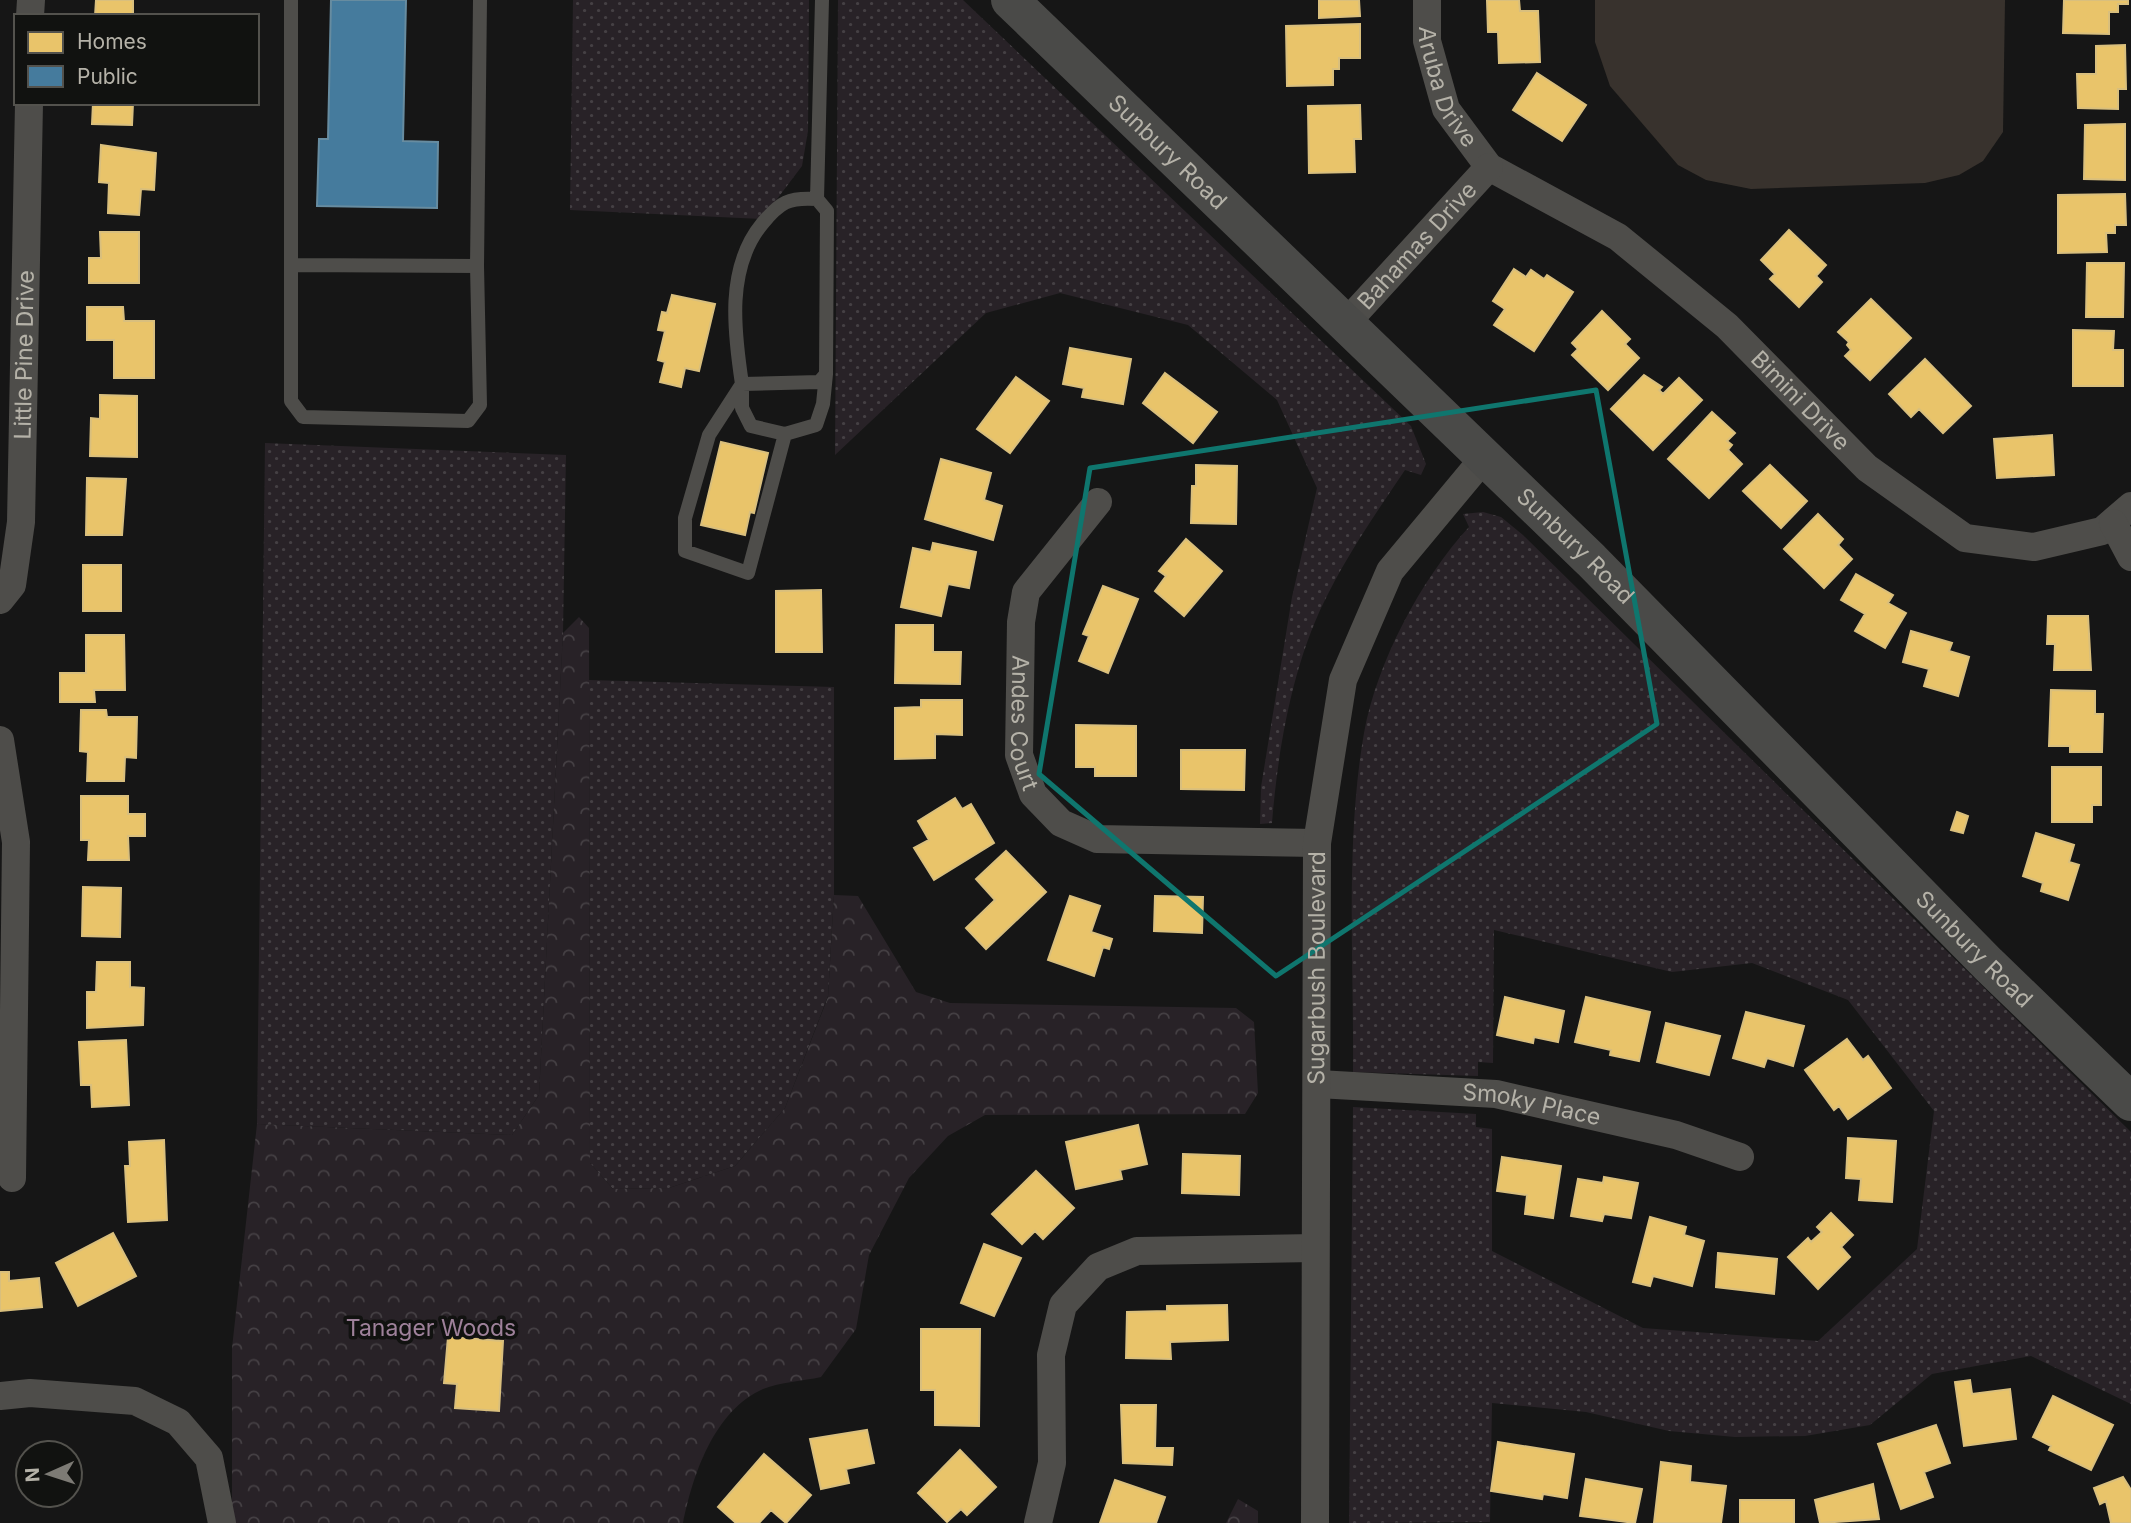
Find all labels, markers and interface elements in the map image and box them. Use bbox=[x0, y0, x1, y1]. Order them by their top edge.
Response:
legend bbox=[14, 14, 259, 105]
street label: Aruba Drive bbox=[1413, 27, 1483, 153]
text: Homes bbox=[77, 29, 147, 54]
text: Public bbox=[77, 64, 138, 89]
street label: Sunbury Road bbox=[1103, 89, 1233, 215]
street label: Bahamas Drive bbox=[1351, 176, 1482, 315]
street label: Little Pine Drive bbox=[9, 270, 40, 440]
street label: Bimini Drive bbox=[1745, 345, 1856, 456]
street label: Sunbury Road bbox=[1511, 482, 1640, 610]
street label: Andes Court bbox=[1005, 655, 1045, 795]
street label: Sugarbush Boulevard bbox=[1302, 851, 1331, 1085]
street label: Sunbury Road bbox=[1910, 885, 2038, 1013]
street label: Smoky Place bbox=[1462, 1078, 1603, 1131]
park label: Tanager Woods bbox=[346, 1314, 516, 1342]
north arrow bbox=[14, 1439, 84, 1509]
text: N bbox=[21, 1467, 44, 1483]

